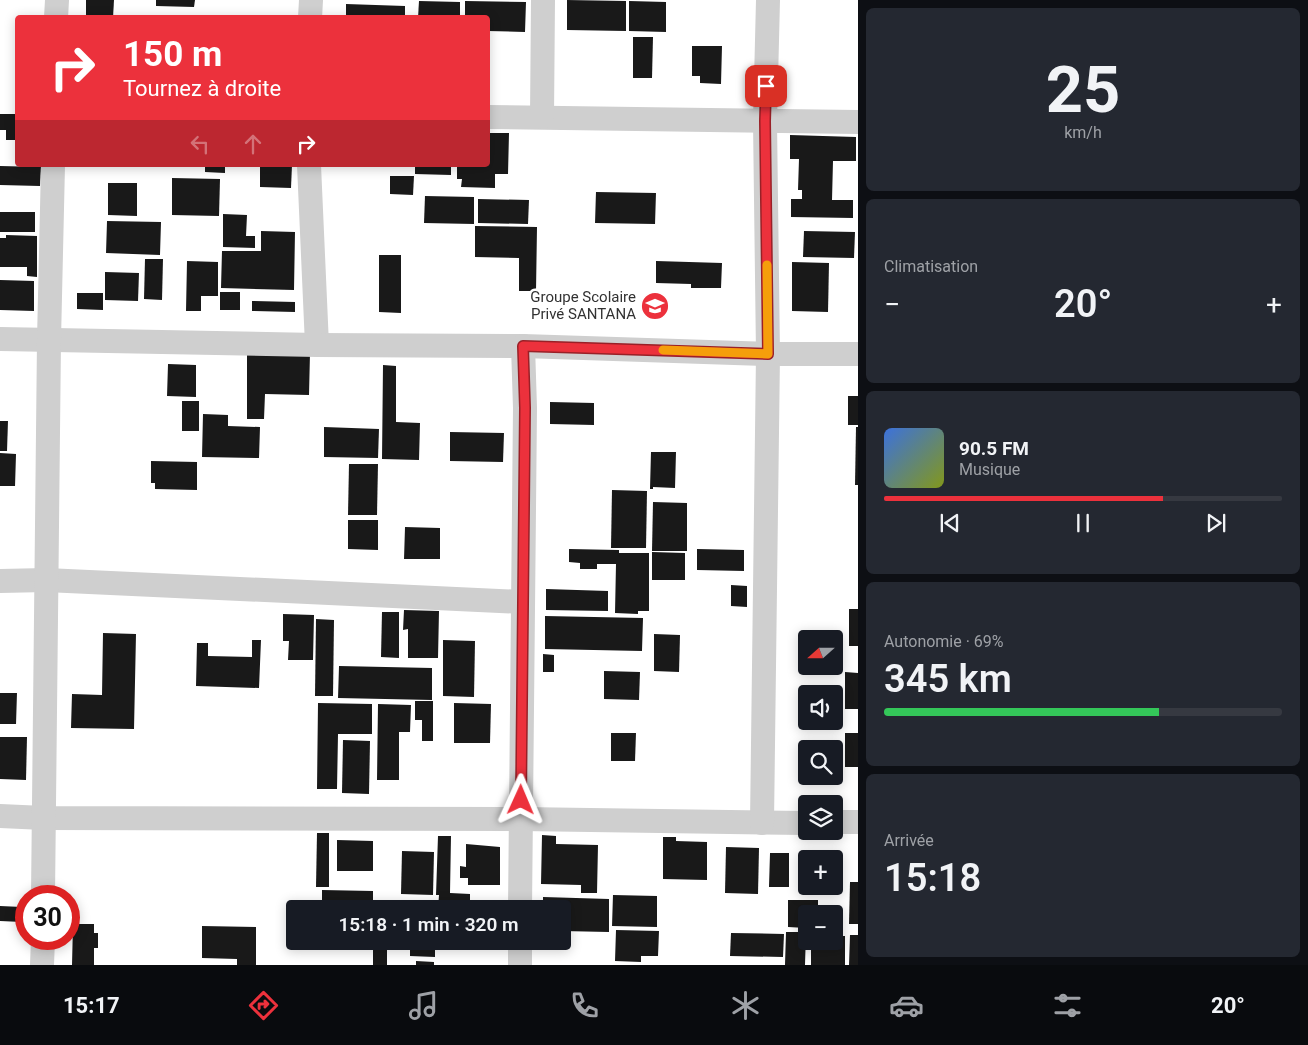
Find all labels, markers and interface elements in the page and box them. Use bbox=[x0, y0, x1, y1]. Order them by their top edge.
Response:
text: 150 m bbox=[123, 34, 222, 75]
icon: right bbox=[40, 35, 105, 100]
text: 25 bbox=[1046, 52, 1120, 128]
pin bbox=[745, 65, 787, 107]
icon: arrive bbox=[752, 72, 780, 100]
text: Tournez à droite bbox=[123, 76, 281, 101]
text: km/h bbox=[1064, 123, 1102, 142]
icon: left bbox=[186, 130, 214, 158]
icon: ahead bbox=[239, 130, 267, 158]
icon: right bbox=[292, 130, 320, 158]
text: Climatisation bbox=[884, 257, 978, 276]
text: 20° bbox=[1054, 282, 1112, 326]
place label: Groupe Scolaire Privé SANTANA bbox=[530, 288, 636, 323]
text: − bbox=[884, 288, 900, 321]
text: + bbox=[1266, 288, 1282, 321]
school or university icon: Groupe Scolaire Privé SANTANA bbox=[640, 291, 670, 321]
text: 90.5 FM bbox=[959, 437, 1029, 460]
text: Musique bbox=[959, 460, 1020, 479]
icon: previous bbox=[936, 509, 964, 537]
icon: pause bbox=[1069, 509, 1097, 537]
icon: next bbox=[1202, 509, 1230, 537]
north arrow bbox=[798, 630, 842, 675]
map controls bbox=[798, 630, 843, 950]
text: Autonomie · 69% bbox=[884, 632, 1004, 651]
text: 345 km bbox=[884, 657, 1012, 701]
button: sound bbox=[798, 685, 843, 730]
button: search bbox=[798, 740, 843, 785]
position arrow bbox=[494, 773, 546, 825]
button: layers bbox=[798, 795, 843, 840]
text: Arrivée bbox=[884, 831, 934, 850]
button: + bbox=[798, 850, 843, 895]
text: 15:18 bbox=[884, 856, 981, 900]
speed limit sign: 30 bbox=[15, 885, 80, 950]
button: − bbox=[798, 905, 843, 950]
text: 15:18 · 1 min · 320 m bbox=[338, 913, 519, 936]
icon: directions bbox=[246, 988, 281, 1023]
icon: music bbox=[406, 988, 441, 1023]
icon: phone bbox=[567, 988, 602, 1023]
icon: climate bbox=[728, 988, 763, 1023]
icon: car bbox=[889, 988, 924, 1023]
icon: filters bbox=[1050, 988, 1085, 1023]
text: 15:17 bbox=[63, 993, 120, 1018]
text: 20° bbox=[1211, 993, 1245, 1018]

